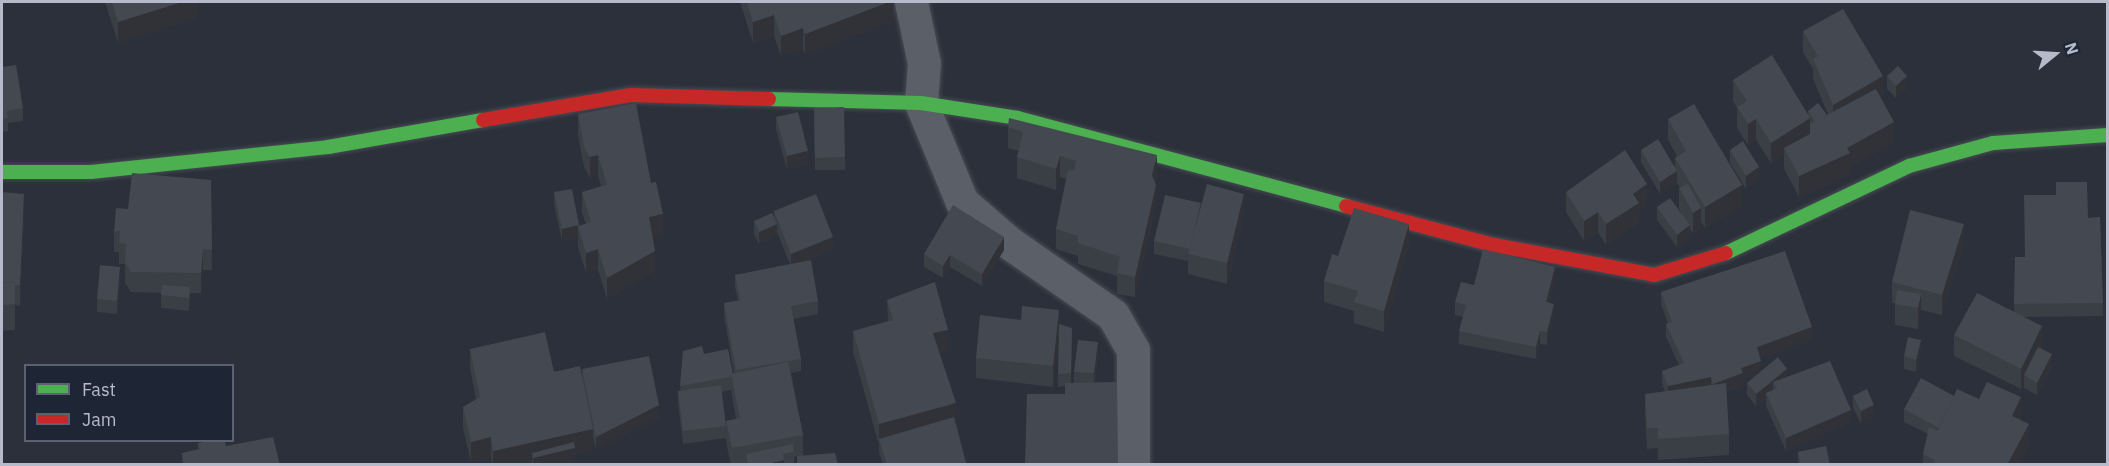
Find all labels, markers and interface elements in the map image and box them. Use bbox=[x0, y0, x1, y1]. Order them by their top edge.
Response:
north arrow bbox=[2025, 24, 2085, 84]
text: N bbox=[2061, 40, 2083, 57]
legend bbox=[24, 364, 234, 442]
text: Fast bbox=[82, 378, 116, 401]
text: Jam bbox=[82, 408, 117, 431]

